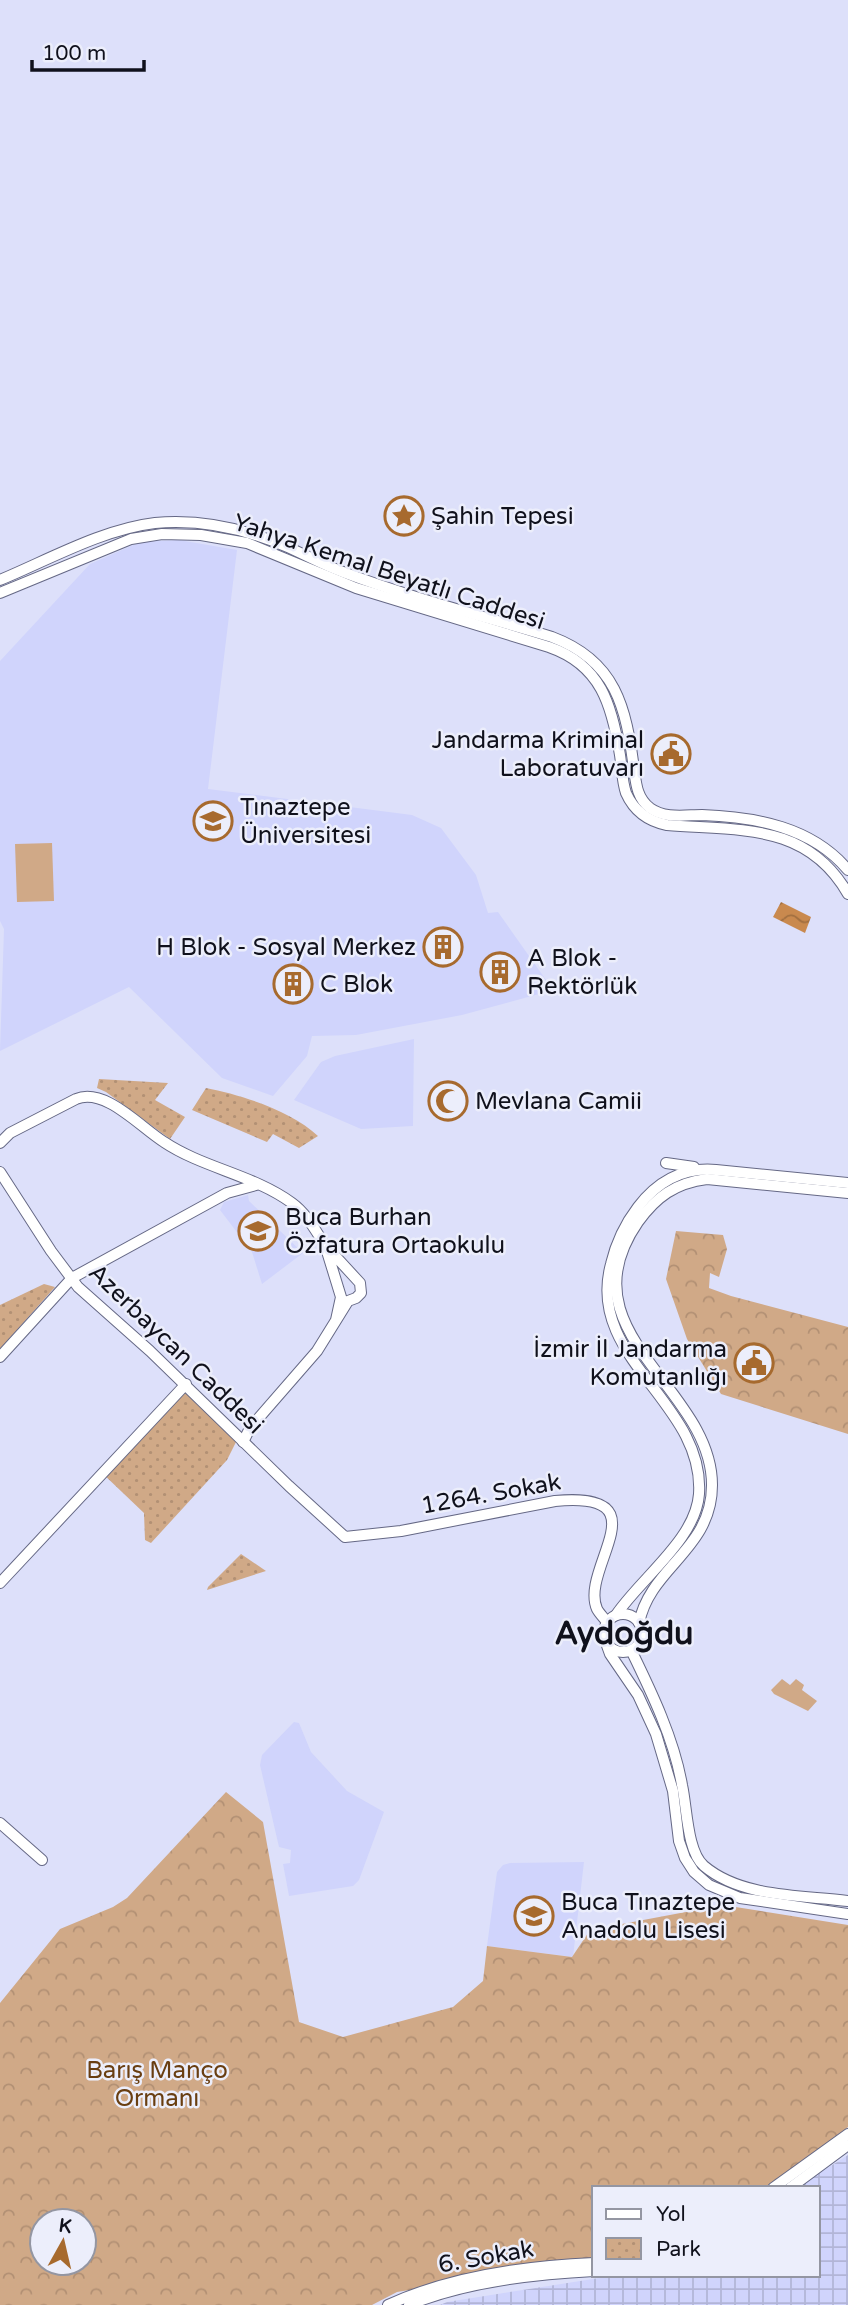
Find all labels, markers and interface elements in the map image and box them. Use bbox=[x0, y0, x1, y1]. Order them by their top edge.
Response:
scale bar bbox=[32, 28, 144, 72]
text: 100 m bbox=[42, 41, 106, 66]
place icon: Şahin Tepesi bbox=[383, 495, 425, 537]
place label: Şahin Tepesi bbox=[431, 502, 574, 531]
street label: Yahya Kemal Beyatlı Caddesi bbox=[230, 508, 548, 636]
place label: Jandarma Kriminal Laboratuvarı bbox=[432, 726, 644, 783]
public building icon: Jandarma Kriminal Laboratuvarı bbox=[650, 733, 692, 775]
place label: Tınaztepe Üniversitesi bbox=[240, 793, 371, 850]
school or university icon: Tınaztepe Üniversitesi bbox=[192, 800, 234, 842]
building icon: H Blok - Sosyal Merkez bbox=[422, 926, 464, 968]
place label: H Blok - Sosyal Merkez bbox=[156, 933, 416, 962]
place label: A Blok - Rektörlük bbox=[527, 944, 637, 1001]
building icon: A Blok - Rektörlük bbox=[479, 951, 521, 993]
building icon: C Blok bbox=[272, 963, 314, 1005]
place label: C Blok bbox=[320, 970, 393, 999]
mosque icon: Mevlana Camii bbox=[427, 1080, 469, 1122]
place label: Mevlana Camii bbox=[475, 1087, 642, 1116]
place label: Buca Burhan Özfatura Ortaokulu bbox=[285, 1203, 505, 1260]
school or university icon: Buca Burhan Özfatura Ortaokulu bbox=[237, 1210, 279, 1252]
street label: Azerbaycan Caddesi bbox=[82, 1258, 270, 1440]
place label: İzmir İl Jandarma Komutanlığı bbox=[533, 1335, 727, 1392]
public building icon: İzmir İl Jandarma Komutanlığı bbox=[733, 1342, 775, 1384]
street label: 1264. Sokak bbox=[419, 1467, 563, 1521]
district label: Aydoğdu bbox=[554, 1615, 694, 1653]
place label: Buca Tınaztepe Anadolu Lisesi bbox=[561, 1888, 735, 1945]
school or university icon: Buca Tınaztepe Anadolu Lisesi bbox=[513, 1895, 555, 1937]
park label: Barış Manço Ormanı bbox=[86, 2056, 228, 2113]
legend bbox=[592, 2186, 820, 2277]
text: Yol bbox=[656, 2202, 686, 2227]
north arrow bbox=[28, 2207, 98, 2277]
text: K bbox=[57, 2214, 73, 2238]
street label: 6. Sokak bbox=[436, 2234, 536, 2280]
text: Park bbox=[656, 2237, 701, 2262]

